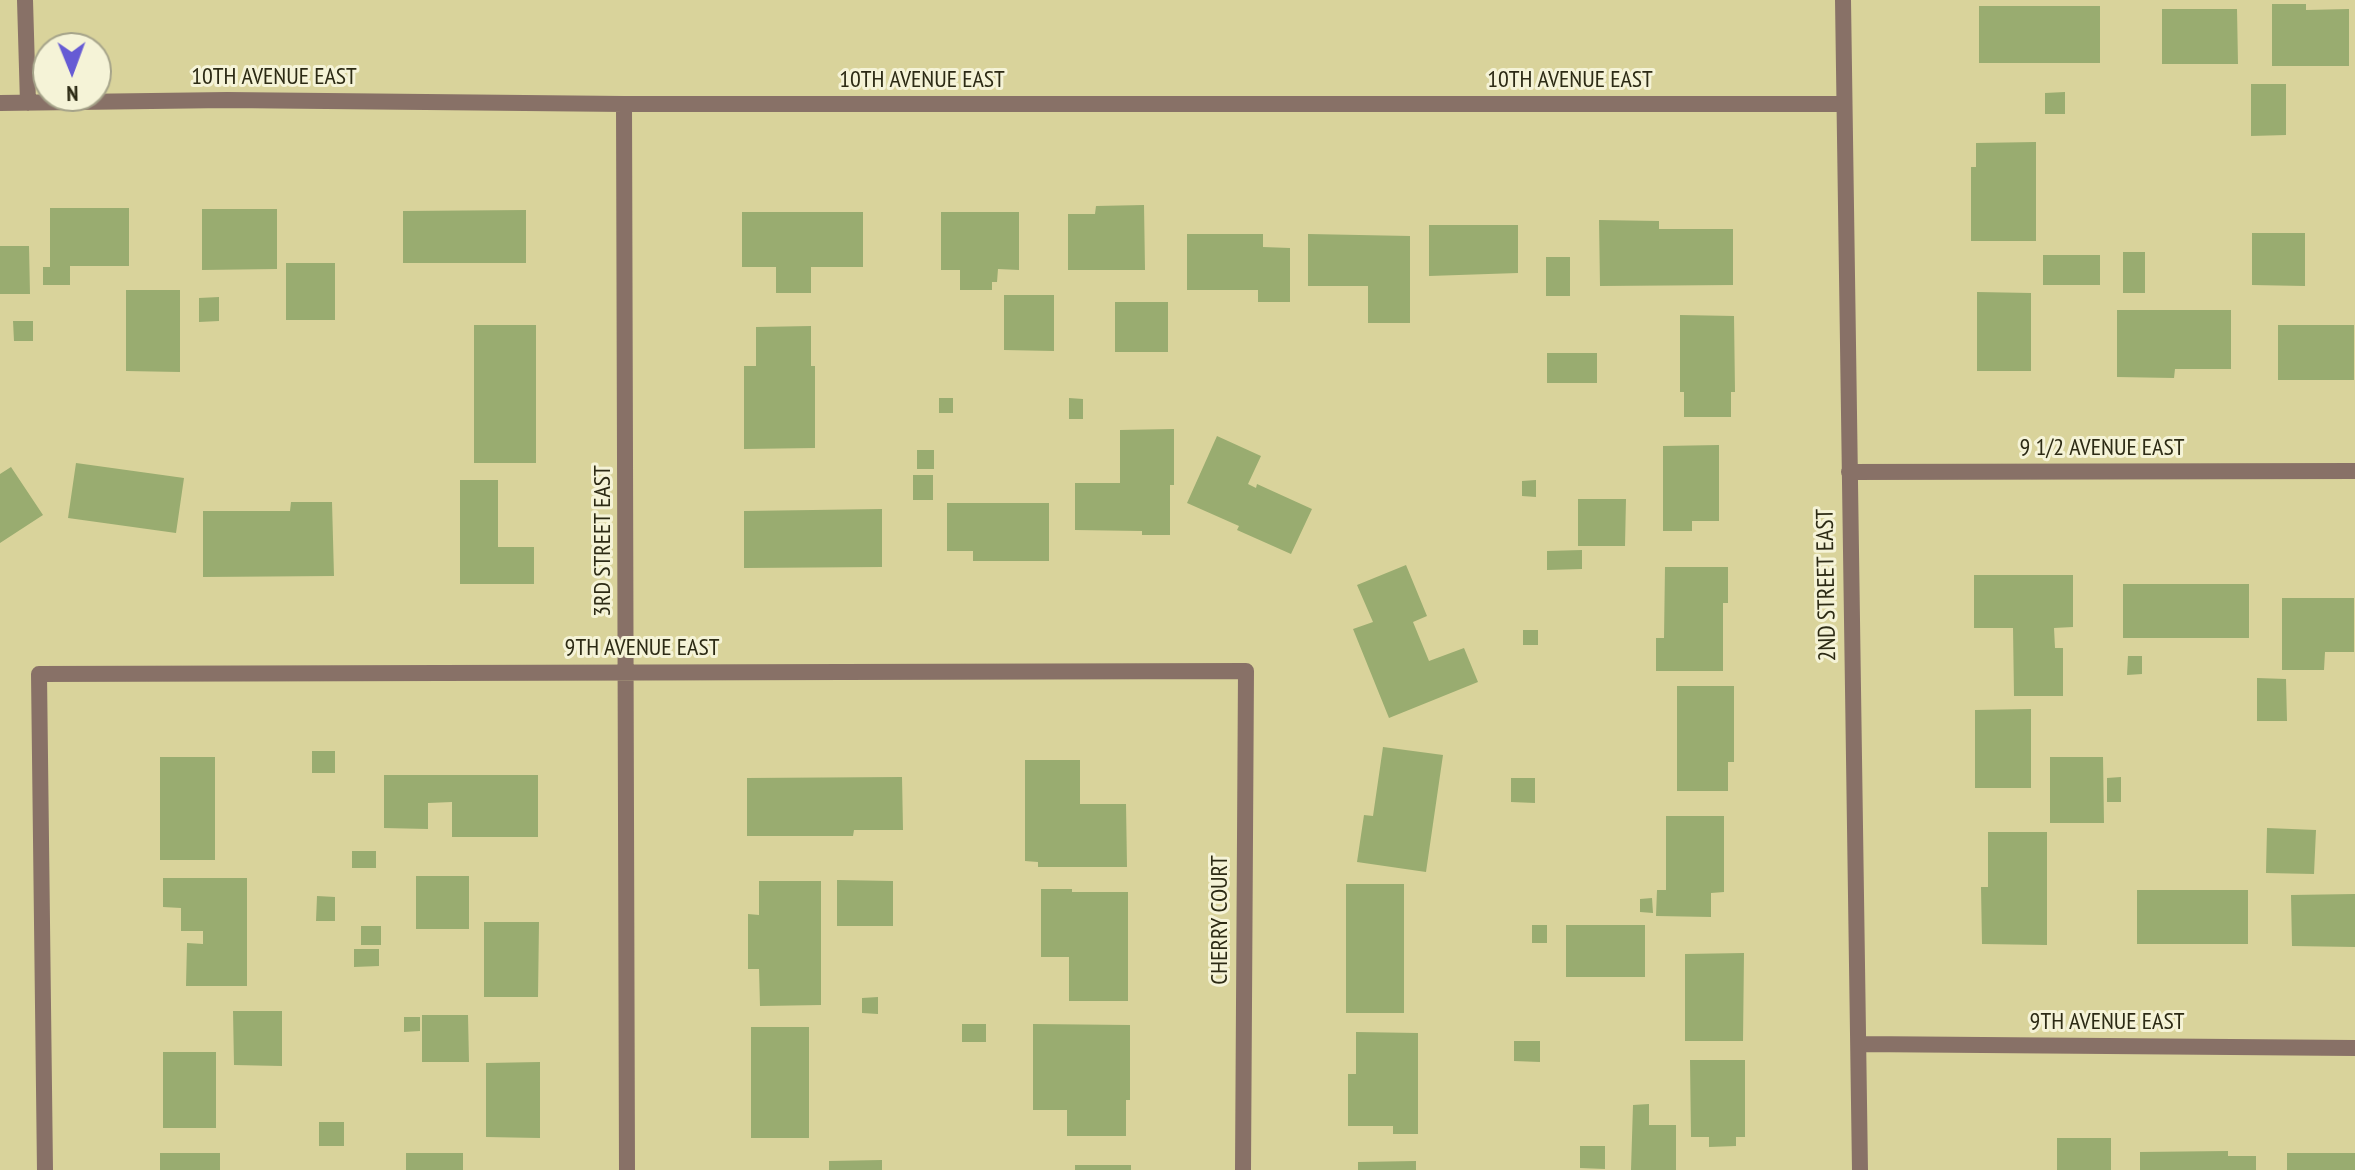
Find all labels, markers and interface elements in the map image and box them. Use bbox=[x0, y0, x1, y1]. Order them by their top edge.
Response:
north arrow bbox=[32, 32, 112, 112]
street label: 10TH AVENUE EAST bbox=[191, 63, 357, 91]
street label: 10TH AVENUE EAST bbox=[839, 66, 1005, 94]
street label: 10TH AVENUE EAST bbox=[1487, 66, 1653, 94]
text: N bbox=[66, 80, 79, 108]
street label: 9 1/2 AVENUE EAST bbox=[2020, 434, 2184, 462]
street label: 3RD STREET EAST bbox=[589, 465, 617, 617]
street label: 2ND STREET EAST bbox=[1811, 508, 1843, 662]
street label: 9TH AVENUE EAST bbox=[565, 634, 719, 662]
street label: CHERRY COURT bbox=[1206, 855, 1234, 985]
street label: 9TH AVENUE EAST bbox=[2030, 1008, 2184, 1036]

